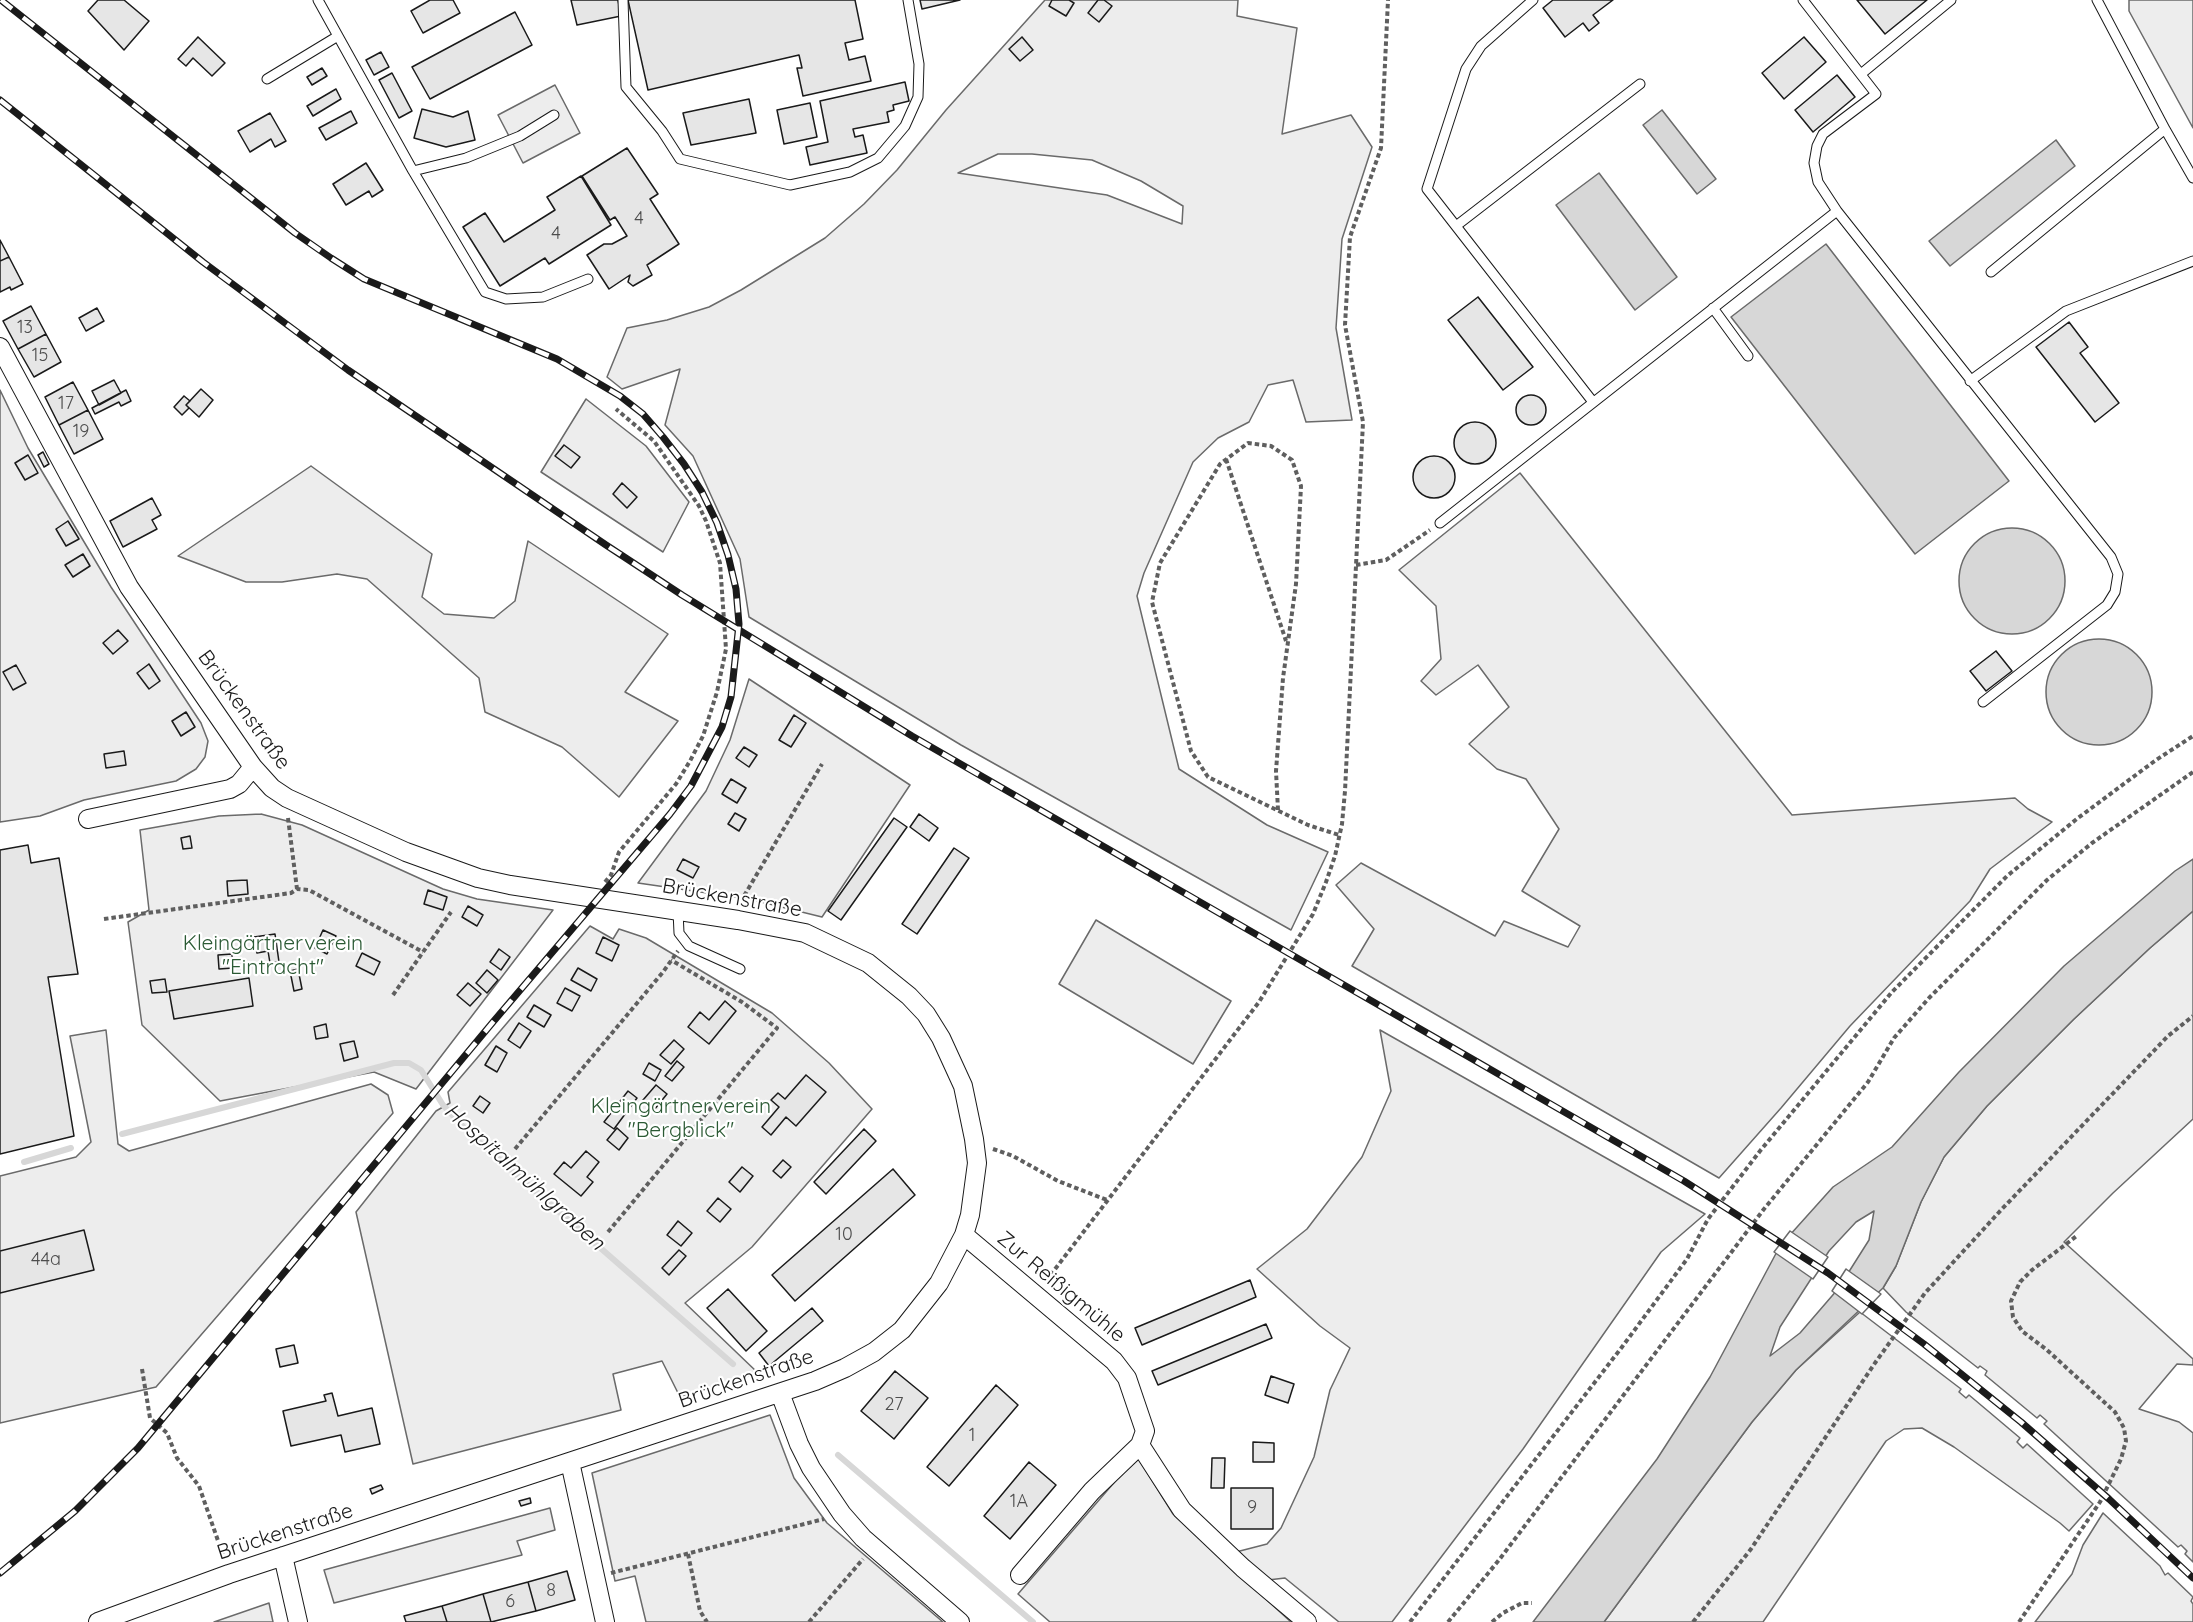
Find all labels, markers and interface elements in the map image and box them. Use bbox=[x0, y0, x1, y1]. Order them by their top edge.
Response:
house number: 4 bbox=[634, 208, 644, 230]
house number: 4 bbox=[551, 223, 561, 245]
house number: 13 bbox=[17, 317, 33, 339]
house number: 15 bbox=[32, 345, 48, 367]
house number: 17 bbox=[58, 393, 74, 415]
house number: 19 bbox=[73, 421, 89, 443]
street label: Brückenstraße bbox=[192, 645, 296, 775]
street label: Brückenstraße bbox=[660, 873, 804, 923]
park label: Kleingärtnerverein "Eintracht" bbox=[183, 931, 363, 981]
park label: Kleingärtnerverein "Bergblick" bbox=[591, 1094, 771, 1144]
water label: Hospitalmühlgraben bbox=[438, 1098, 610, 1256]
house number: 10 bbox=[835, 1224, 853, 1246]
street label: Zur Reißigmühle bbox=[992, 1226, 1130, 1348]
house number: 44a bbox=[31, 1249, 61, 1271]
street label: Brückenstraße bbox=[675, 1344, 817, 1414]
house number: 27 bbox=[885, 1394, 903, 1416]
house number: 1 bbox=[969, 1425, 975, 1447]
house number: 1A bbox=[1010, 1491, 1028, 1513]
house number: 9 bbox=[1247, 1497, 1257, 1519]
street label: Brückenstraße bbox=[214, 1498, 356, 1566]
house number: 8 bbox=[546, 1580, 556, 1602]
house number: 6 bbox=[505, 1591, 515, 1613]

